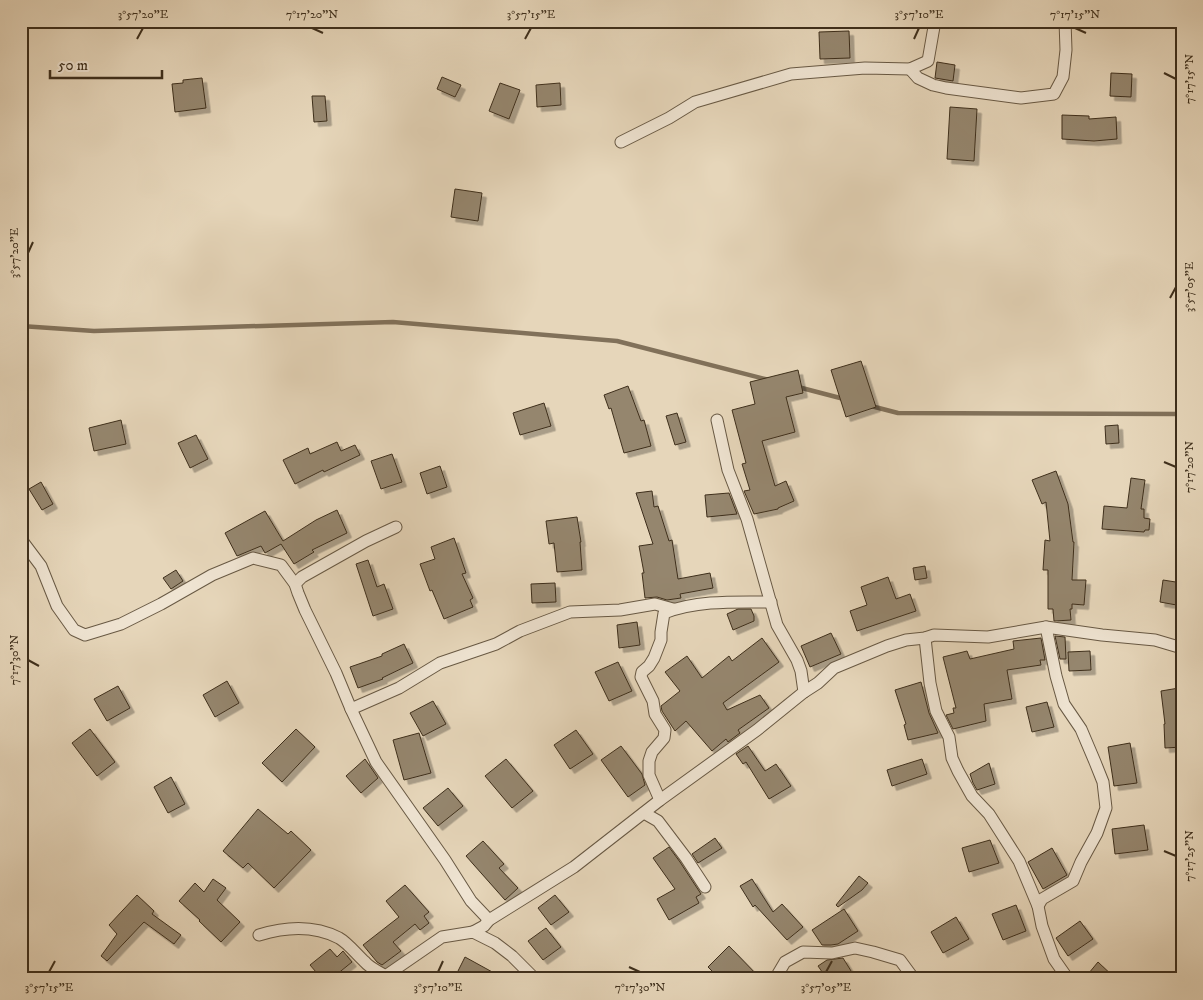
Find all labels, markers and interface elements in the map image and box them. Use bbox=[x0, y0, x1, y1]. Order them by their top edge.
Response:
text: 3°57'20"E bbox=[118, 7, 169, 22]
text: 7°17'20"N bbox=[286, 7, 338, 22]
text: 3°57'15"E bbox=[507, 7, 556, 22]
text: 3°57'10"E bbox=[895, 7, 944, 22]
text: 7°17'15"N bbox=[1050, 7, 1100, 22]
scale bar bbox=[50, 48, 162, 80]
text: 7°17'15"N bbox=[1182, 54, 1197, 104]
text: 50 m bbox=[58, 56, 88, 75]
text: 3°57'20"E bbox=[7, 227, 22, 278]
text: 3°57'05"E bbox=[1182, 261, 1197, 312]
text: 7°17'20"N bbox=[1182, 441, 1197, 493]
text: 7°17'30"N bbox=[7, 635, 22, 685]
text: 7°17'25"N bbox=[1182, 830, 1197, 882]
text: 3°57'15"E bbox=[25, 980, 74, 995]
text: 3°57'10"E bbox=[414, 980, 463, 995]
text: 7°17'30"N bbox=[615, 980, 666, 995]
text: 3°57'05"E bbox=[801, 980, 852, 995]

